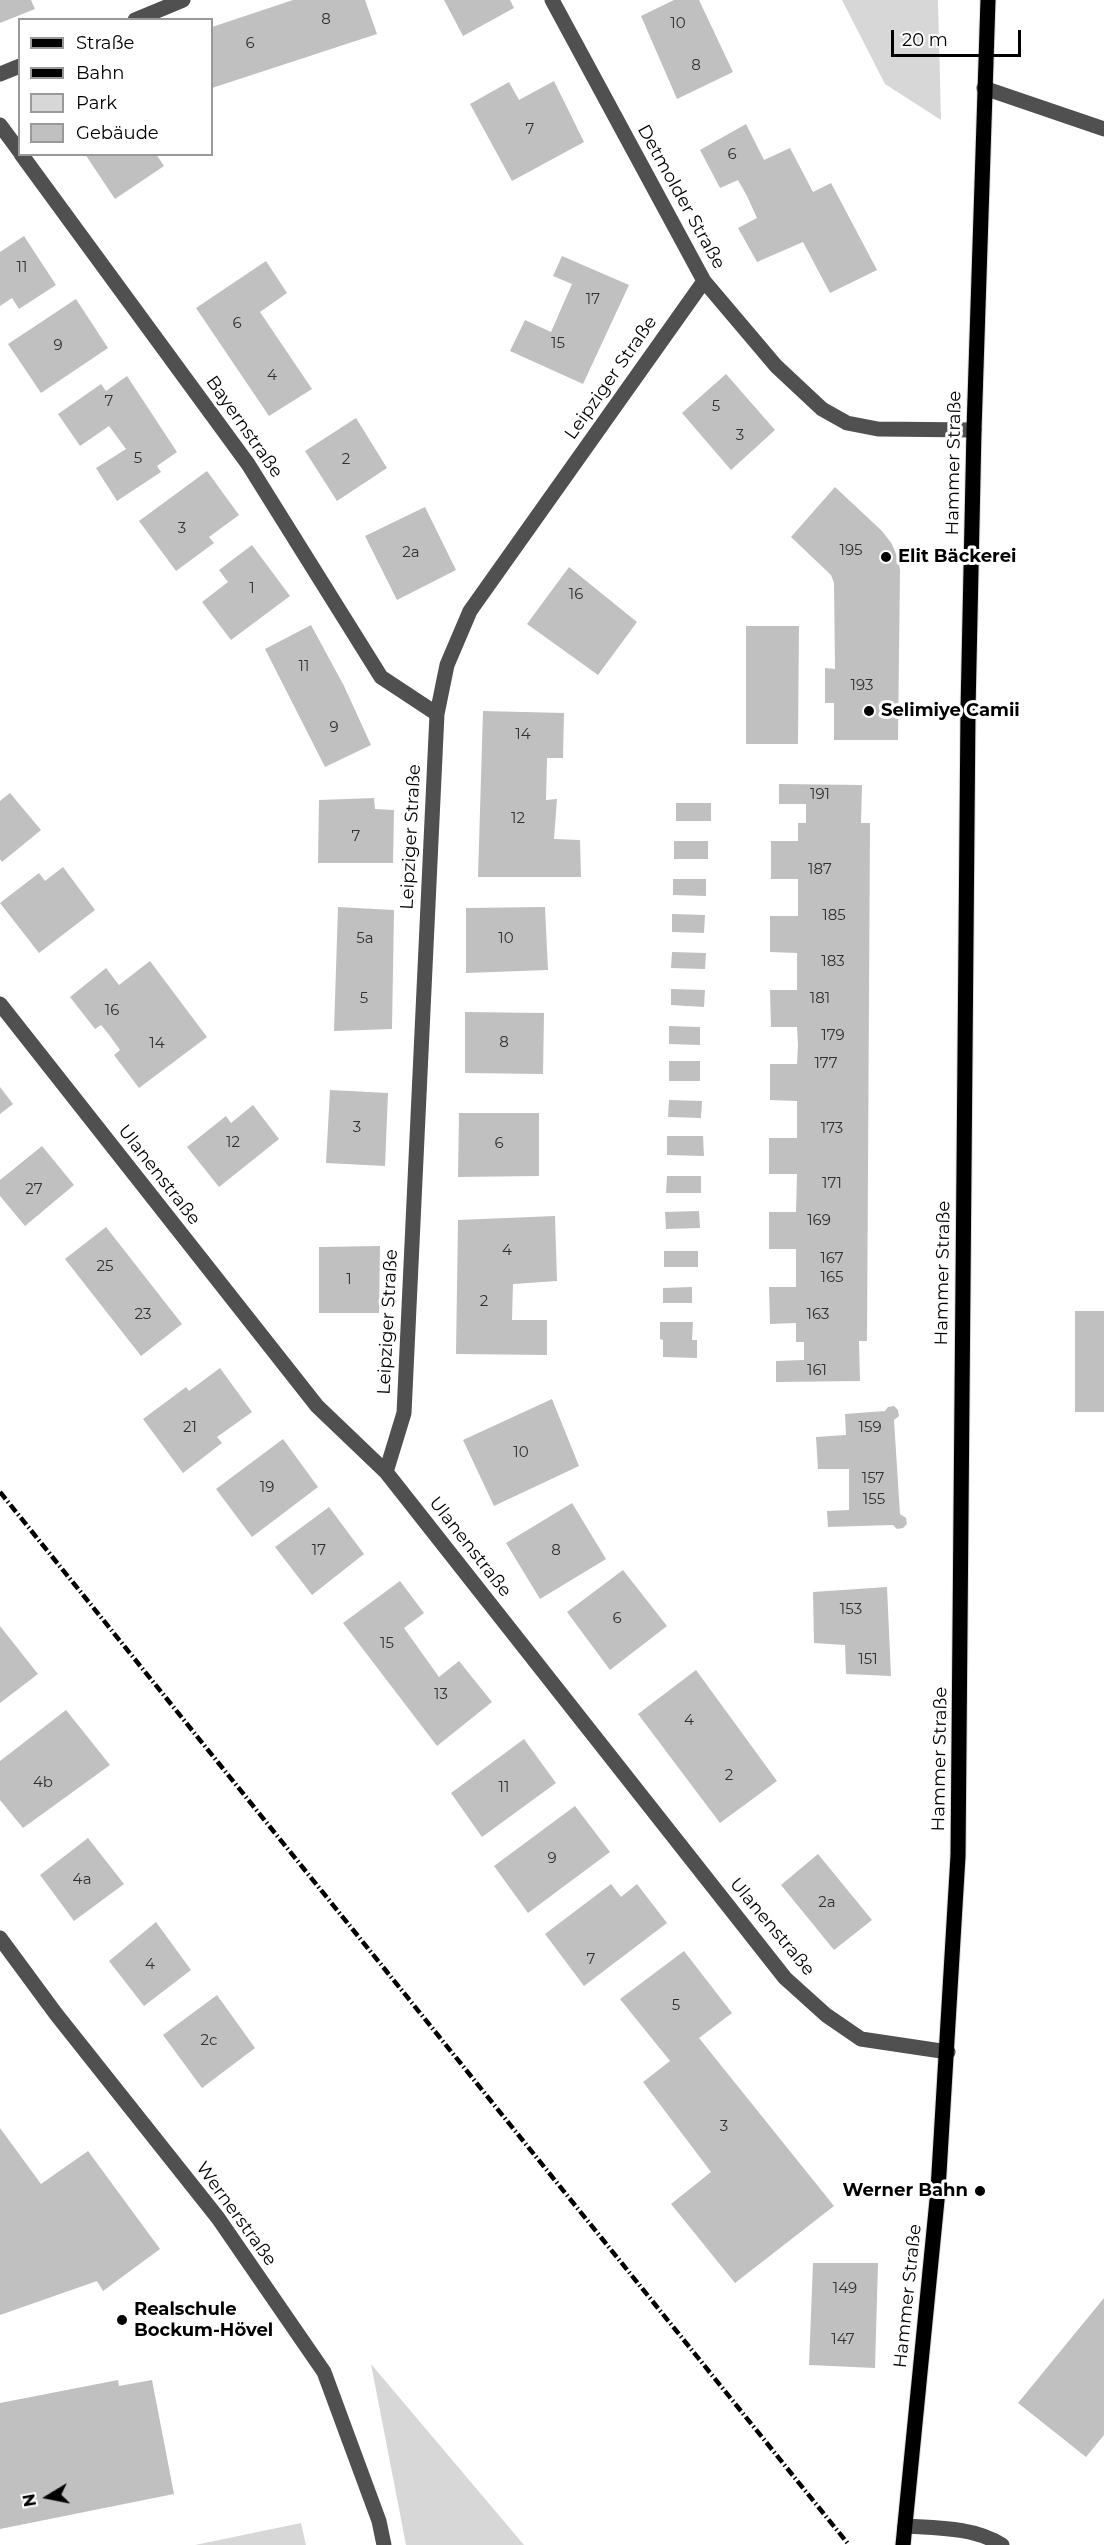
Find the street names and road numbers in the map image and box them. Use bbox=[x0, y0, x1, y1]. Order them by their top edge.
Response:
street label: Detmolder Straße bbox=[632, 121, 730, 273]
street label: Leipziger Straße bbox=[560, 312, 662, 444]
street label: Bayernstraße bbox=[201, 372, 287, 482]
street label: Hammer Straße bbox=[942, 391, 966, 535]
street label: Leipziger Straße bbox=[396, 764, 426, 910]
street label: Ulanenstraße bbox=[113, 1121, 205, 1229]
street label: Hammer Straße bbox=[931, 1201, 955, 1345]
street label: Leipziger Straße bbox=[373, 1249, 403, 1395]
street label: Ulanenstraße bbox=[424, 1493, 516, 1601]
street label: Hammer Straße bbox=[928, 1687, 952, 1831]
street label: Ulanenstraße bbox=[725, 1874, 819, 1980]
street label: Wernerstraße bbox=[191, 2158, 281, 2270]
street label: Hammer Straße bbox=[890, 2223, 926, 2369]

